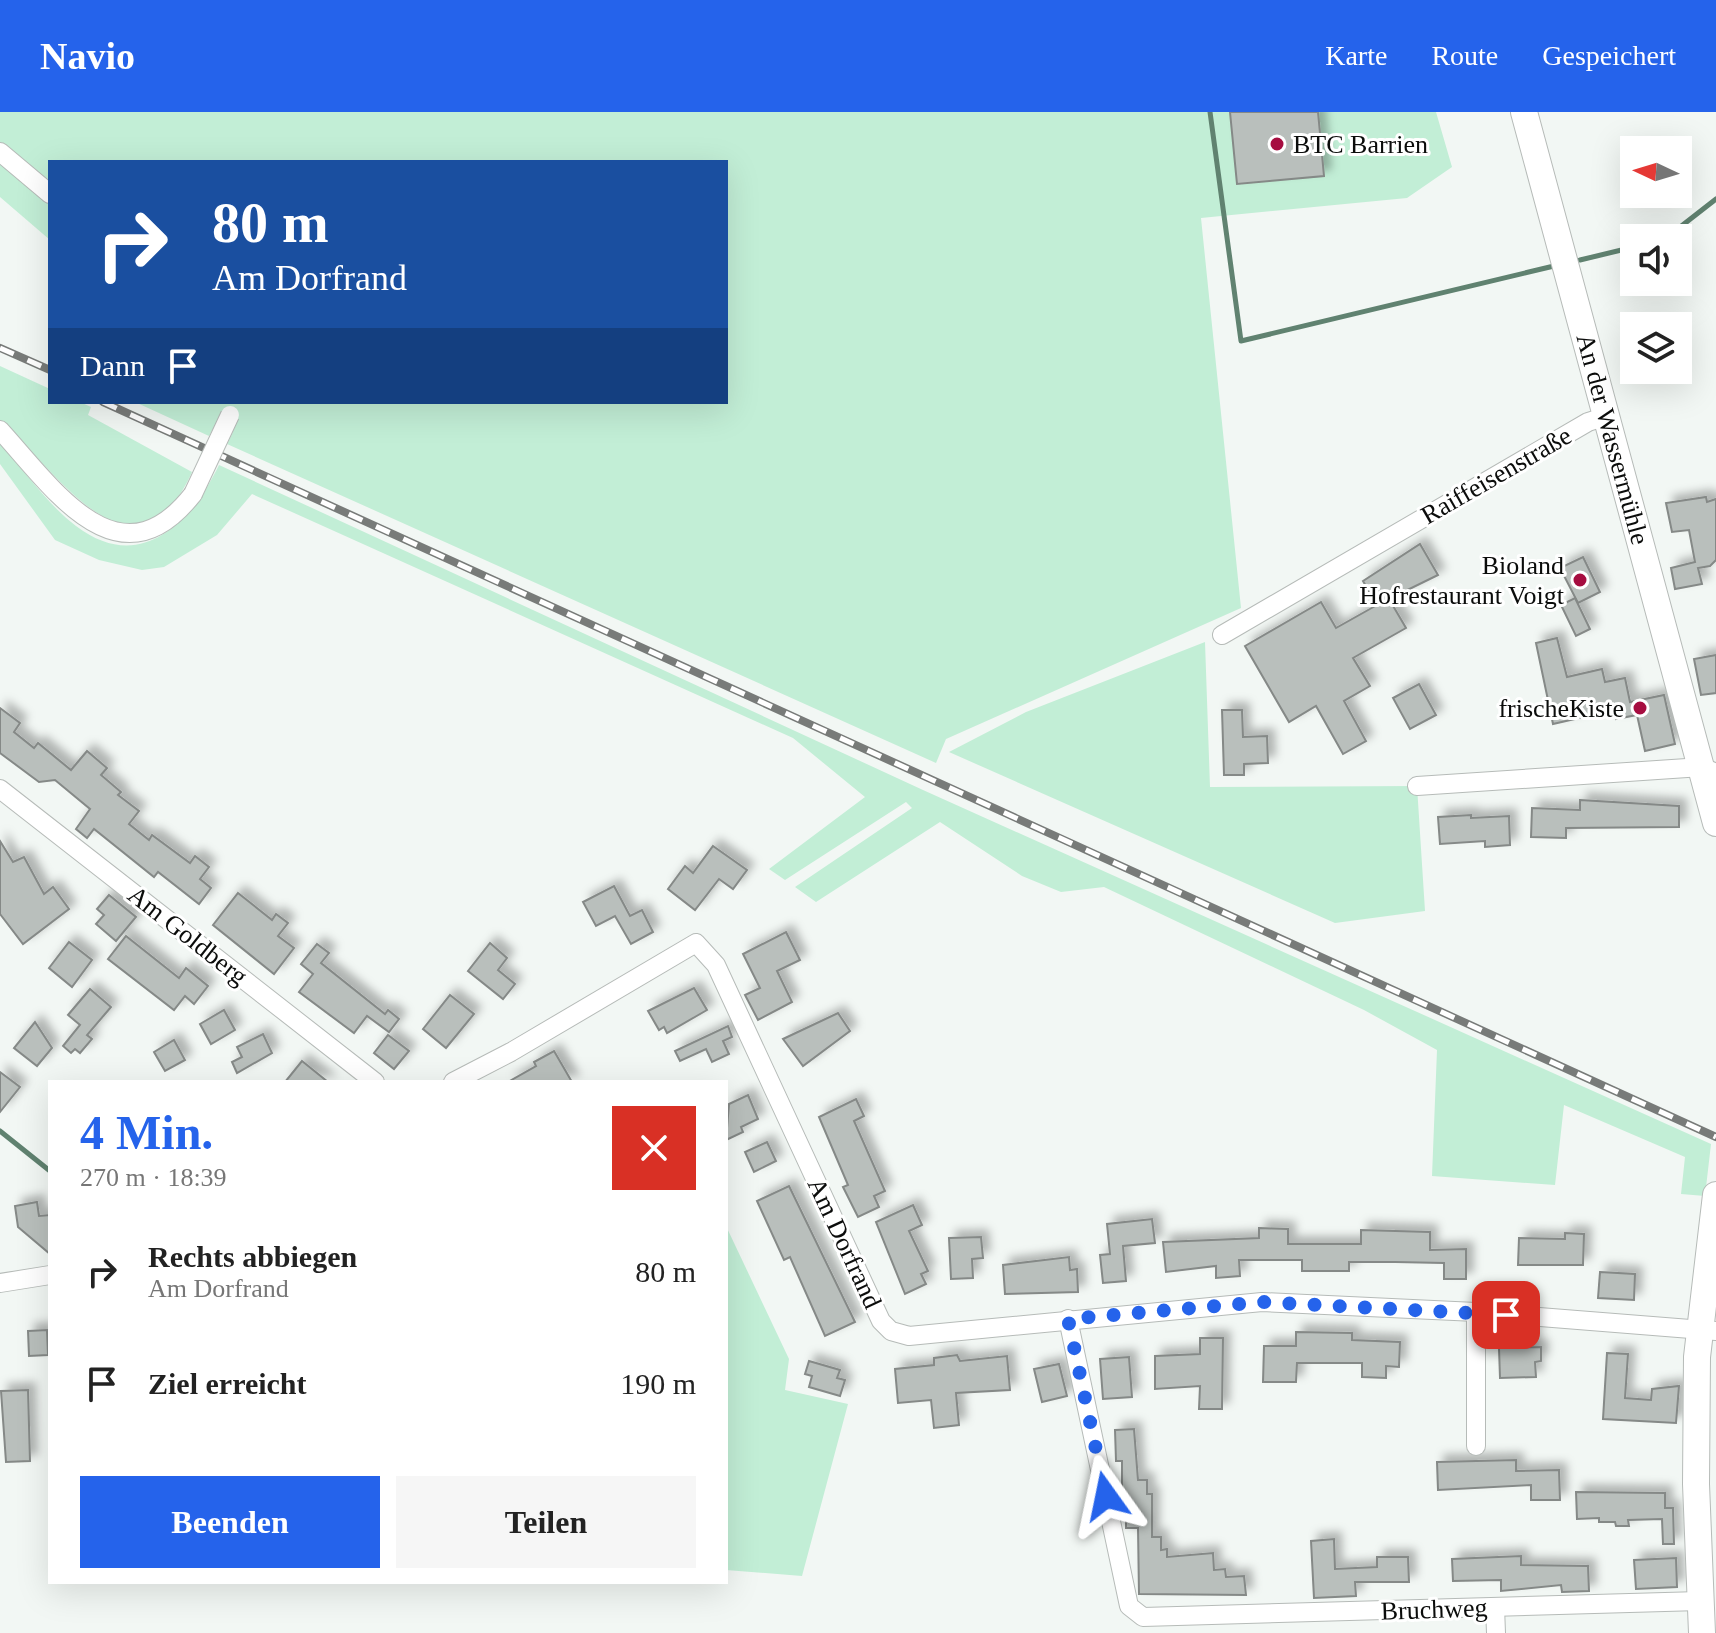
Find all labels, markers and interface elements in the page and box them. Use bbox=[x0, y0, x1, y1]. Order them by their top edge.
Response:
text: Navio bbox=[40, 35, 135, 77]
text: Karte bbox=[1325, 40, 1387, 71]
text: Route bbox=[1431, 40, 1498, 71]
text: Gespeichert bbox=[1542, 40, 1676, 71]
place label: BTC Barrien bbox=[1293, 130, 1428, 159]
marker: BTC Barrien bbox=[1268, 135, 1286, 153]
north arrow bbox=[1620, 136, 1692, 208]
map controls bbox=[1620, 136, 1692, 384]
icon: right bbox=[80, 192, 184, 296]
text: 80 m bbox=[212, 192, 329, 254]
button: sound bbox=[1620, 224, 1692, 296]
text: Am Dorfrand bbox=[212, 258, 407, 298]
button: layers bbox=[1620, 312, 1692, 384]
street label: An der Wassermühle bbox=[1570, 331, 1655, 548]
icon: arrive bbox=[161, 344, 205, 388]
text: Dann bbox=[80, 349, 145, 382]
street label: Raiffeisenstraße bbox=[1416, 421, 1576, 530]
place label: Bioland Hofrestaurant Voigt bbox=[1359, 551, 1565, 610]
marker: Bioland Hofrestaurant Voigt bbox=[1571, 571, 1589, 589]
place label: frischeKiste bbox=[1498, 694, 1624, 723]
marker: frischeKiste bbox=[1631, 699, 1649, 717]
street label: Am Goldberg bbox=[122, 880, 253, 991]
text: 4 Min. bbox=[80, 1106, 213, 1159]
button: close bbox=[612, 1106, 696, 1190]
text: 270 m · 18:39 bbox=[80, 1163, 227, 1192]
street label: Am Dorfrand bbox=[802, 1173, 887, 1313]
text: Rechts abbiegen bbox=[148, 1240, 357, 1273]
icon: right bbox=[80, 1250, 124, 1294]
text: 80 m bbox=[635, 1255, 696, 1288]
text: Am Dorfrand bbox=[148, 1274, 289, 1303]
pin bbox=[1472, 1281, 1540, 1349]
icon: arrive bbox=[1484, 1293, 1528, 1337]
icon: arrive bbox=[80, 1362, 124, 1406]
text: Ziel erreicht bbox=[148, 1367, 307, 1400]
text: 190 m bbox=[620, 1367, 696, 1400]
position arrow bbox=[1064, 1454, 1148, 1538]
button: Beenden bbox=[80, 1476, 380, 1568]
button: Teilen bbox=[396, 1476, 696, 1568]
street label: Bruchweg bbox=[1380, 1593, 1488, 1626]

